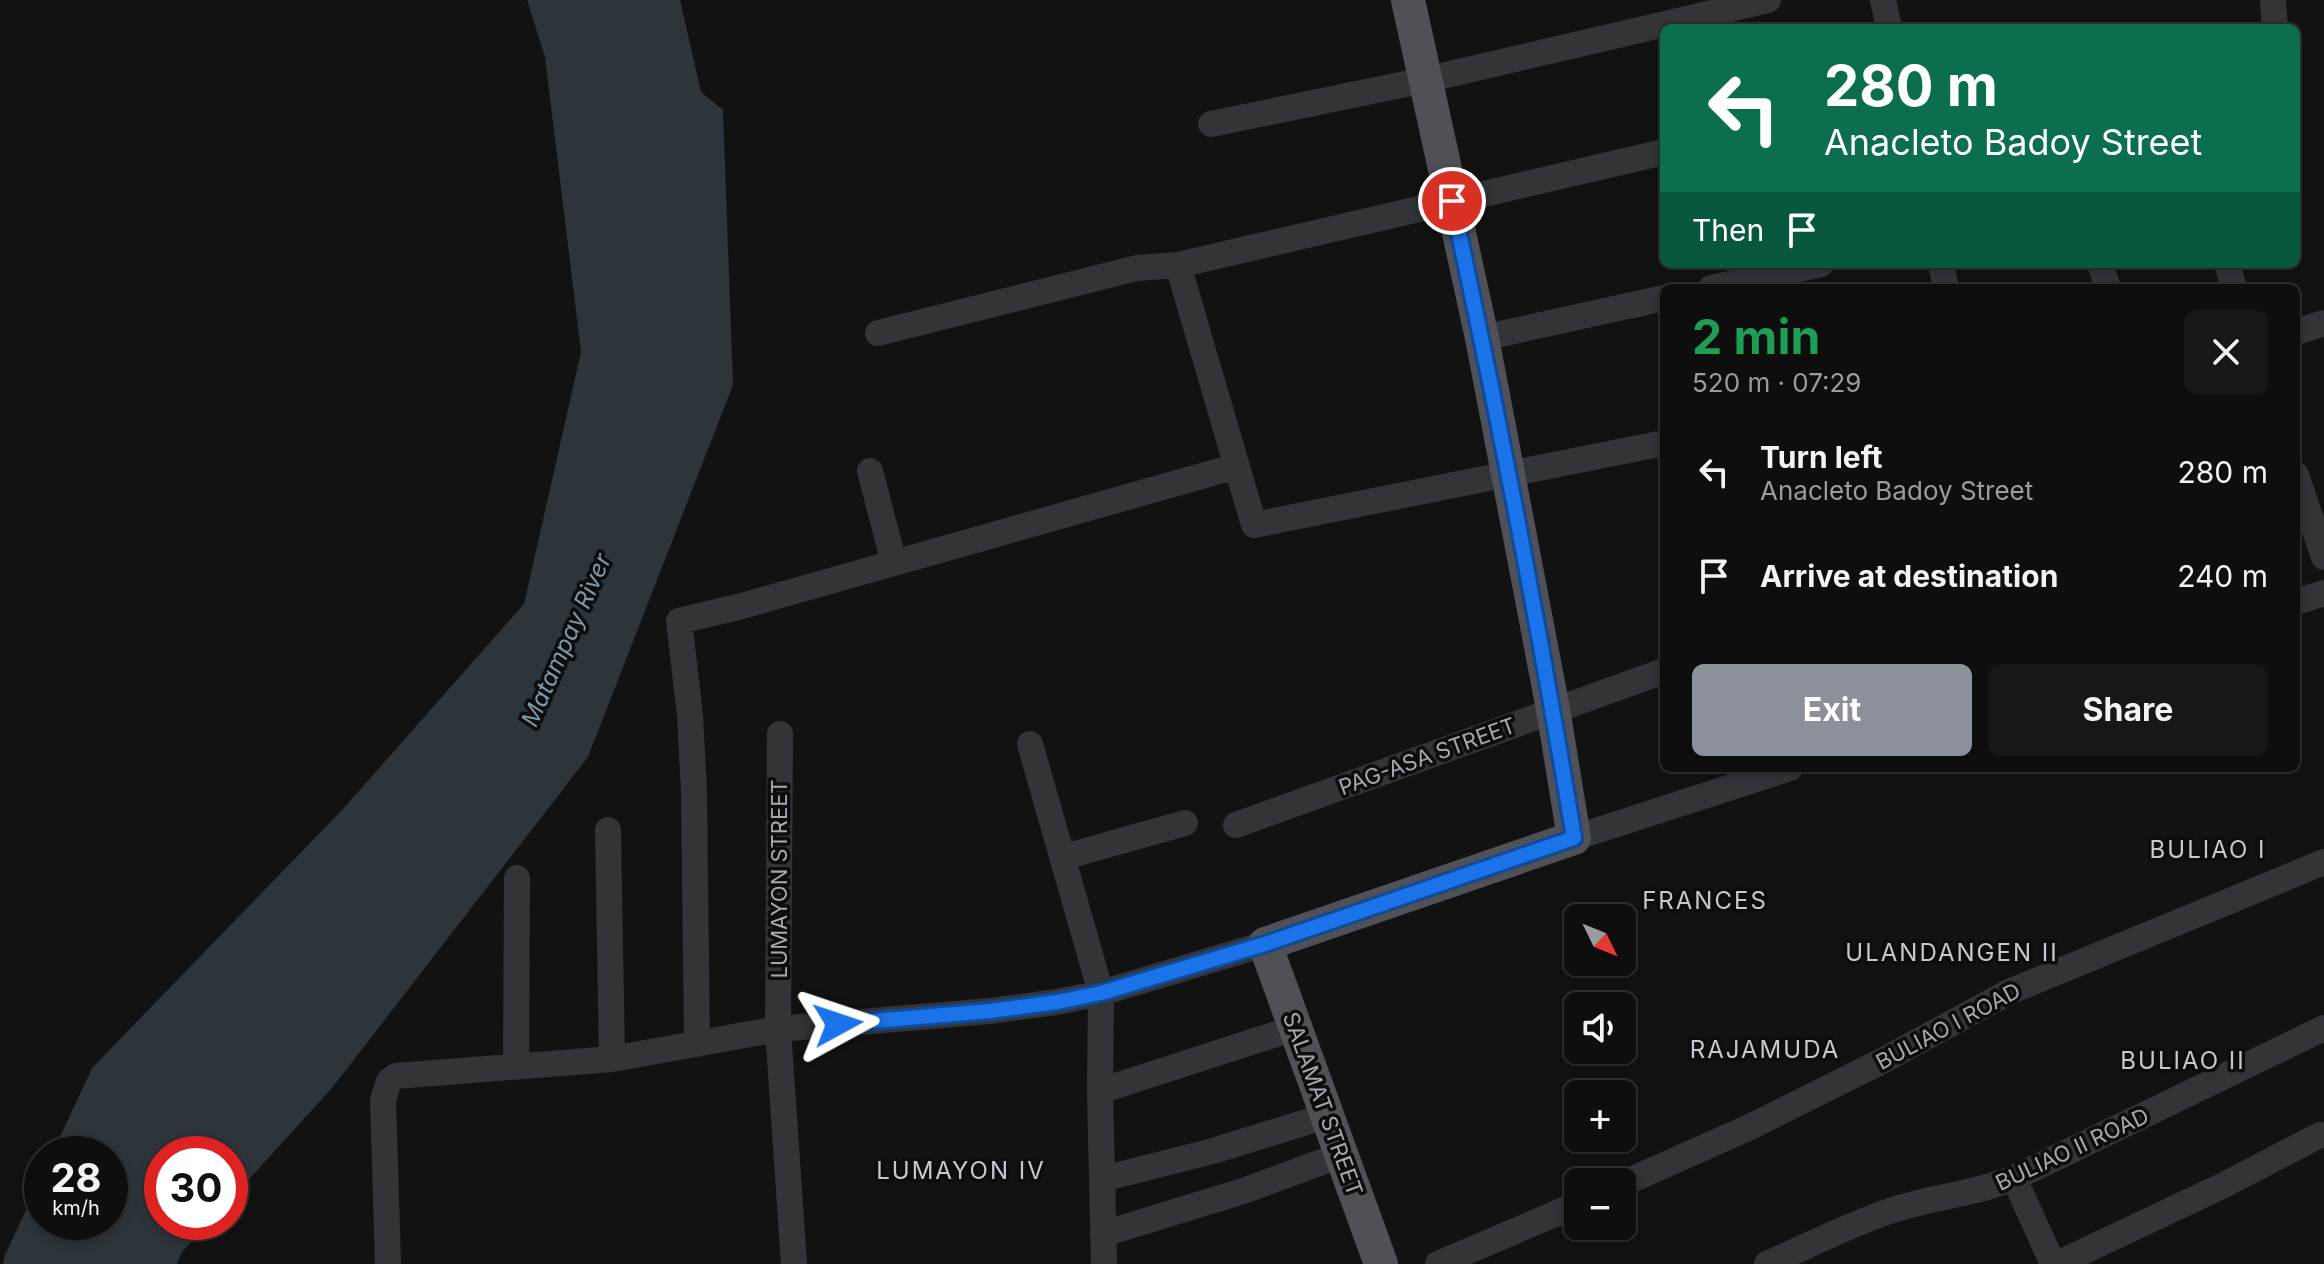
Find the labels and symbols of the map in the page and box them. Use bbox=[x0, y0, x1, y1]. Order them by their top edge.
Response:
pin bbox=[1418, 167, 1486, 235]
water label: Matampay River bbox=[515, 548, 618, 731]
street label: PAG-ASA STREET bbox=[1335, 712, 1519, 800]
street label: LUMAYON STREET bbox=[766, 779, 792, 979]
district label: BULIAO I bbox=[2150, 835, 2266, 864]
district label: FRANCES bbox=[1642, 886, 1768, 915]
north arrow bbox=[1564, 904, 1636, 976]
district label: ULANDANGEN II bbox=[1845, 938, 2059, 967]
street label: BULIAO I ROAD bbox=[1871, 977, 2025, 1075]
position arrow bbox=[796, 982, 880, 1066]
street label: SALAMAT STREET bbox=[1278, 1009, 1368, 1199]
district label: RAJAMUDA bbox=[1690, 1035, 1840, 1064]
district label: BULIAO II bbox=[2120, 1046, 2246, 1075]
street label: BULIAO II ROAD bbox=[1991, 1102, 2153, 1196]
speed limit sign: 30 bbox=[144, 1136, 248, 1240]
district label: LUMAYON IV bbox=[876, 1156, 1046, 1185]

